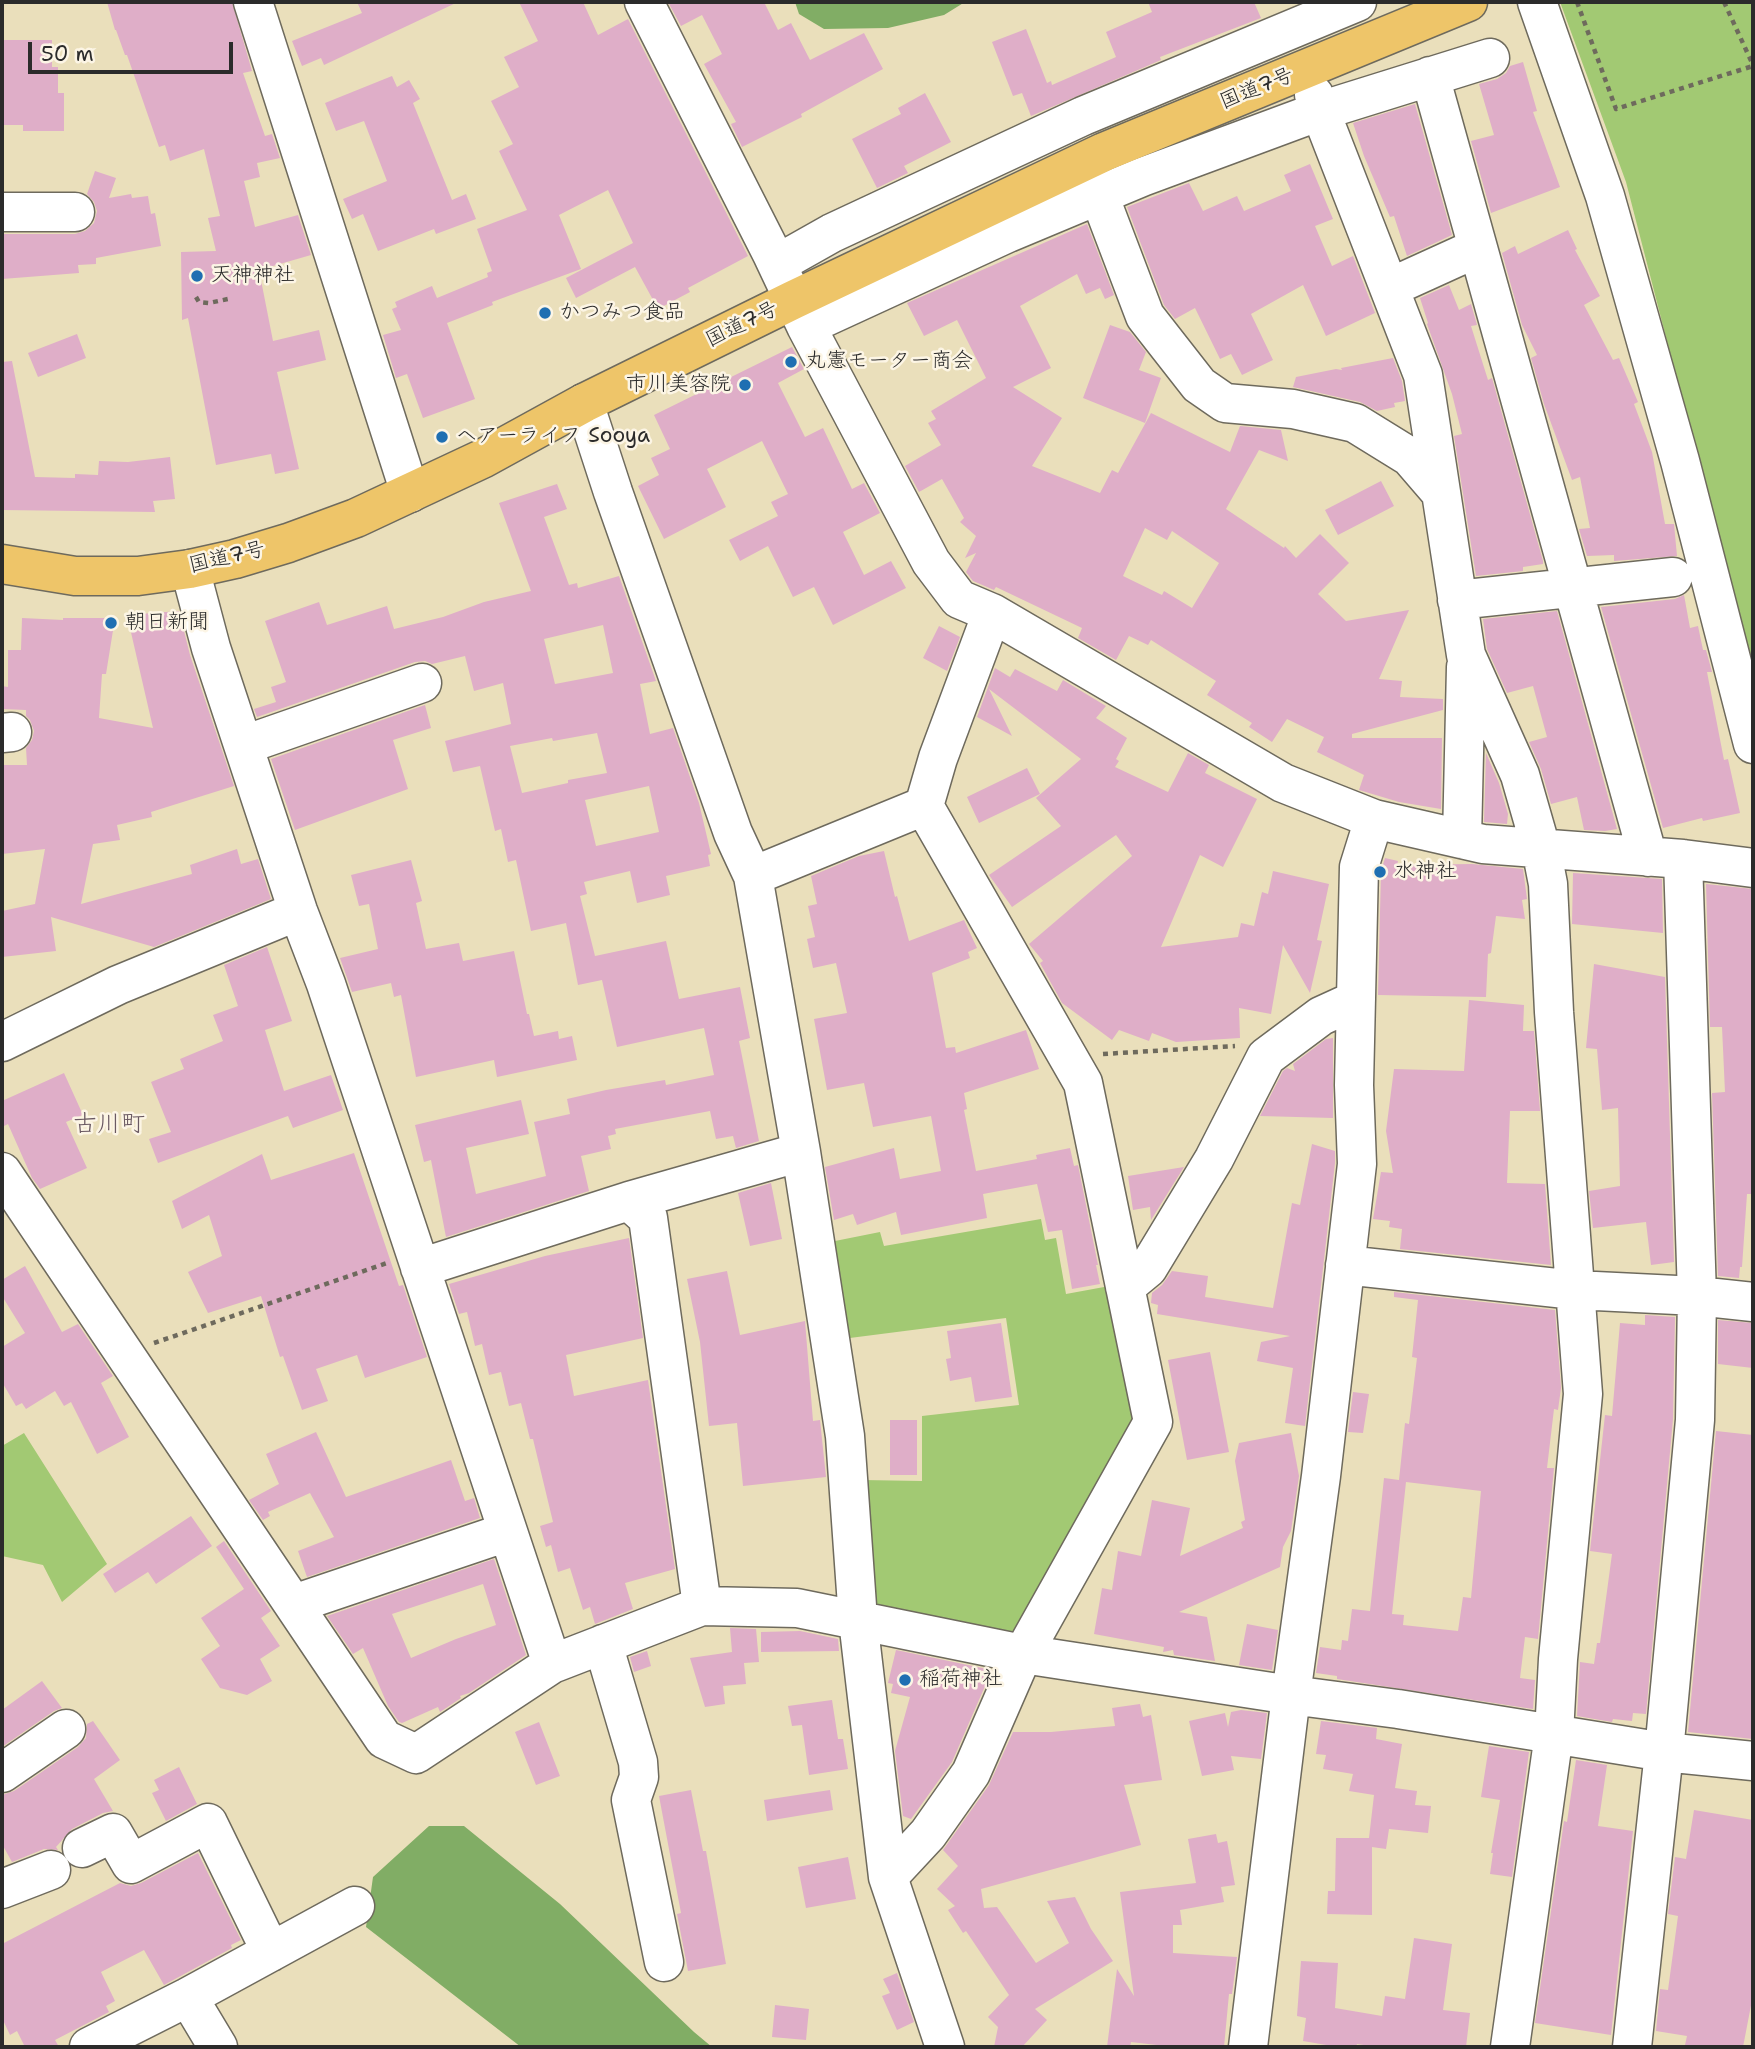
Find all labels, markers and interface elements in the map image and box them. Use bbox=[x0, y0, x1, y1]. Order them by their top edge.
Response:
scale bar bbox=[32, 28, 236, 72]
text: 50 m bbox=[41, 40, 94, 68]
street label: 国道7号 bbox=[1216, 63, 1298, 115]
place label: 天神神社 bbox=[211, 263, 295, 289]
marker: 天神神社 bbox=[189, 268, 205, 284]
street label: 国道7号 bbox=[702, 297, 782, 353]
place label: かつみつ食品 bbox=[559, 300, 685, 326]
marker: かつみつ食品 bbox=[537, 305, 553, 321]
place label: 丸憲モーター商会 bbox=[805, 349, 973, 375]
marker: 丸憲モーター商会 bbox=[783, 354, 799, 370]
place label: 市川美容院 bbox=[626, 372, 731, 398]
marker: 市川美容院 bbox=[737, 377, 753, 393]
place label: ヘアーライフ Sooya bbox=[456, 424, 650, 450]
marker: ヘアーライフ Sooya bbox=[434, 429, 450, 445]
street label: 国道7号 bbox=[186, 537, 268, 579]
place label: 朝日新聞 bbox=[125, 610, 209, 636]
marker: 朝日新聞 bbox=[103, 615, 119, 631]
place label: 水神社 bbox=[1394, 859, 1457, 885]
marker: 水神社 bbox=[1372, 864, 1388, 880]
district label: 古川町 bbox=[73, 1111, 145, 1139]
place label: 稲荷神社 bbox=[919, 1667, 1003, 1693]
marker: 稲荷神社 bbox=[897, 1672, 913, 1688]

